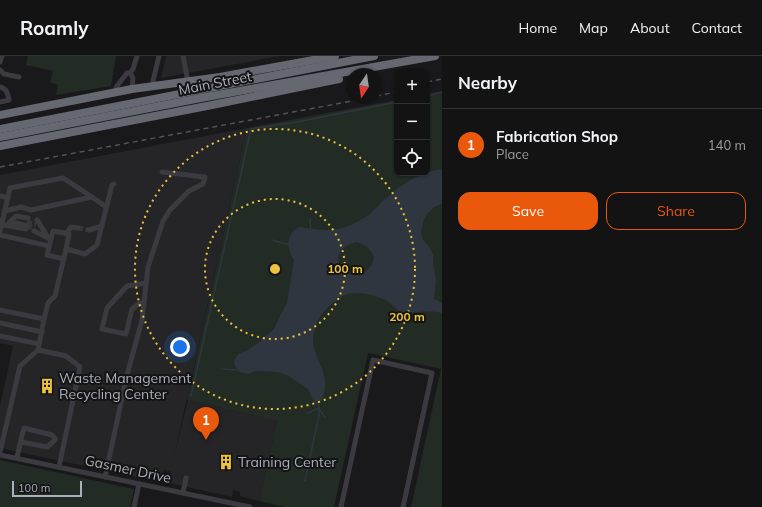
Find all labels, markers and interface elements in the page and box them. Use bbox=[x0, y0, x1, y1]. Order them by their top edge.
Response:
text: Roamly bbox=[20, 16, 88, 40]
text: Home bbox=[518, 19, 557, 37]
text: Map bbox=[579, 19, 608, 37]
text: About bbox=[630, 19, 670, 37]
text: Contact bbox=[692, 19, 742, 37]
street label: Main Street bbox=[177, 67, 253, 99]
north arrow bbox=[346, 68, 382, 104]
map controls bbox=[394, 68, 430, 176]
button: + bbox=[394, 68, 430, 104]
text: Nearby bbox=[458, 72, 517, 93]
button: − bbox=[394, 104, 430, 140]
text: Fabrication Shop bbox=[496, 127, 618, 146]
text: 1 bbox=[467, 137, 475, 153]
text: 140 m bbox=[708, 137, 746, 153]
button: locate bbox=[394, 140, 430, 176]
text: Place bbox=[496, 146, 529, 162]
button: Save bbox=[458, 192, 598, 230]
button: Share bbox=[606, 192, 746, 230]
text: 100 m bbox=[327, 261, 363, 276]
centre of rings bbox=[268, 262, 282, 276]
text: 200 m bbox=[389, 309, 425, 324]
your location bbox=[170, 337, 190, 357]
place label: Waste Management Recycling Center bbox=[59, 369, 191, 403]
building icon: Waste Management Recycling Center bbox=[38, 377, 56, 395]
pin: 1 bbox=[193, 407, 219, 440]
street label: Gasmer Drive bbox=[83, 451, 173, 487]
building icon: Training Center bbox=[217, 453, 235, 471]
place label: Training Center bbox=[238, 453, 337, 471]
scale bar bbox=[12, 479, 82, 498]
text: 100 m bbox=[18, 481, 50, 495]

